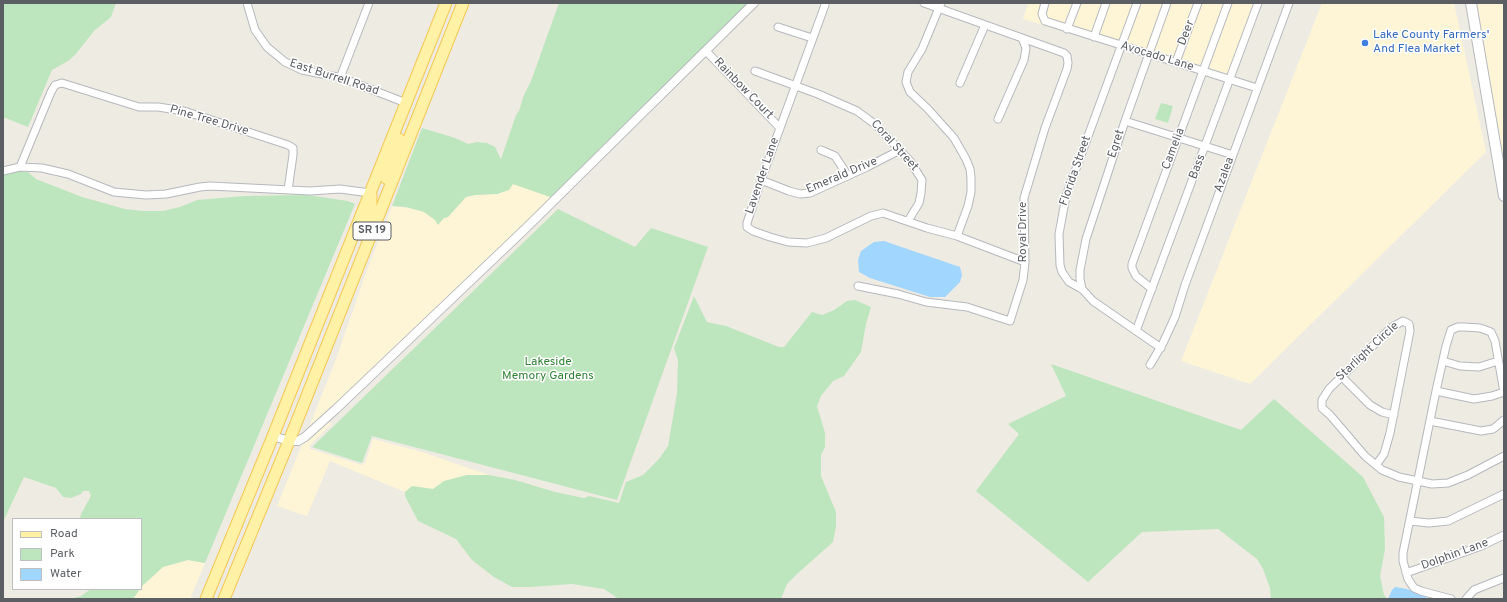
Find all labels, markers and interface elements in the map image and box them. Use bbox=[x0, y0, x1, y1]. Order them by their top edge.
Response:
street label: Deer bbox=[1176, 18, 1198, 48]
place label: Lake County Farmers' And Flea Market bbox=[1373, 29, 1489, 57]
marker: Lake County Farmers' And Flea Market bbox=[1360, 38, 1370, 48]
street label: Avocado Lane bbox=[1119, 39, 1195, 75]
street label: Rainbow Court bbox=[710, 55, 776, 123]
street label: East Burrell Road bbox=[287, 57, 381, 99]
street label: Pine Tree Drive bbox=[168, 103, 250, 139]
street label: Coral Street bbox=[867, 117, 921, 175]
street label: Camelia bbox=[1159, 126, 1189, 172]
street label: Egret bbox=[1106, 128, 1128, 160]
street label: Florida Street bbox=[1057, 134, 1095, 208]
street label: Lavender Lane bbox=[743, 136, 783, 216]
street label: Bass bbox=[1187, 152, 1209, 182]
street label: Emerald Drive bbox=[804, 155, 880, 197]
street label: Azalea bbox=[1212, 155, 1238, 195]
street label: Royal Drive bbox=[1017, 201, 1031, 263]
road number: SR 19 bbox=[353, 222, 391, 240]
street label: Starlight Circle bbox=[1334, 319, 1402, 385]
park label: Lakeside Memory Gardens bbox=[502, 356, 594, 384]
legend bbox=[12, 518, 142, 590]
text: Road bbox=[50, 526, 78, 542]
street label: Dolphin Lane bbox=[1419, 536, 1491, 574]
text: Park bbox=[50, 546, 75, 562]
text: Water bbox=[50, 566, 82, 582]

